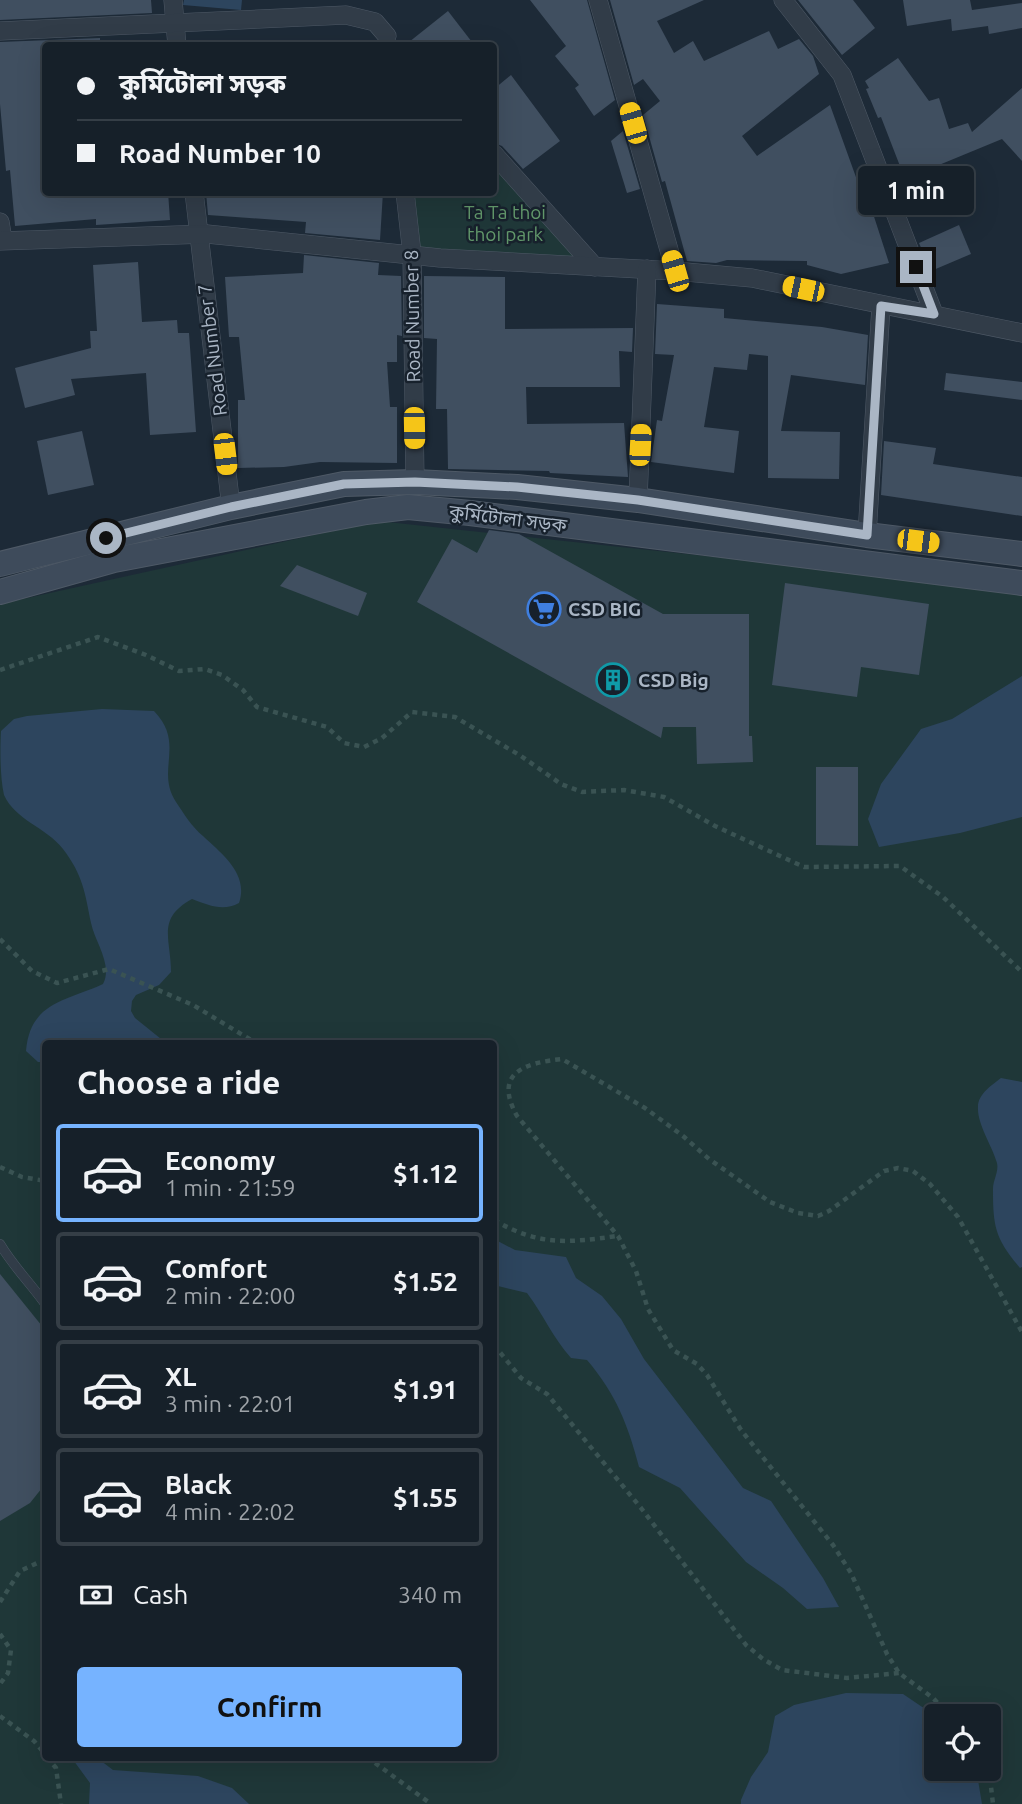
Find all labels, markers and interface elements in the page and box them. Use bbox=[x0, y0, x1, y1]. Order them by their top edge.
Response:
text: কুর্মিটোলা সড়ক bbox=[119, 69, 286, 98]
car bbox=[618, 100, 649, 146]
text: Road Number 10 bbox=[119, 139, 321, 168]
callout: 1 min bbox=[858, 166, 974, 215]
text: 1 min bbox=[887, 178, 945, 203]
park label: Ta Ta thoi thoi park bbox=[464, 201, 546, 245]
car bbox=[660, 248, 691, 294]
street label: Road Number 8 bbox=[400, 249, 424, 383]
route end bbox=[900, 251, 932, 283]
car bbox=[781, 274, 826, 304]
street label: Road Number 7 bbox=[193, 283, 231, 417]
car bbox=[404, 407, 425, 449]
car bbox=[629, 423, 652, 467]
car bbox=[213, 432, 238, 476]
street label: কুর্মিটোলা সড়ক bbox=[447, 500, 569, 537]
route start bbox=[90, 522, 122, 554]
car bbox=[896, 528, 941, 554]
supermarket icon: CSD BIG bbox=[525, 590, 563, 628]
place label: CSD BIG bbox=[568, 598, 641, 620]
building icon: CSD Big bbox=[594, 661, 632, 699]
place label: CSD Big bbox=[638, 669, 709, 691]
text: Choose a ride bbox=[77, 1064, 280, 1100]
icon: car bbox=[81, 1142, 144, 1205]
text: Economy bbox=[165, 1146, 275, 1175]
text: $1.12 bbox=[393, 1159, 458, 1188]
text: 1 min · 21:59 bbox=[165, 1175, 296, 1200]
icon: car bbox=[81, 1250, 144, 1313]
text: Comfort bbox=[165, 1254, 268, 1283]
text: $1.52 bbox=[393, 1267, 458, 1296]
text: 2 min · 22:00 bbox=[165, 1283, 296, 1308]
icon: car bbox=[81, 1358, 144, 1421]
text: XL bbox=[165, 1362, 196, 1391]
text: $1.91 bbox=[393, 1375, 458, 1404]
text: 3 min · 22:01 bbox=[165, 1391, 296, 1416]
icon: car bbox=[81, 1466, 144, 1529]
text: Black bbox=[165, 1470, 232, 1499]
text: $1.55 bbox=[393, 1483, 458, 1512]
text: 4 min · 22:02 bbox=[165, 1499, 296, 1524]
icon: cash bbox=[77, 1576, 115, 1614]
text: Cash bbox=[133, 1580, 188, 1609]
text: 340 m bbox=[398, 1582, 462, 1607]
button: Confirm bbox=[77, 1667, 462, 1747]
map controls bbox=[924, 1704, 1001, 1781]
button: locate bbox=[924, 1704, 1001, 1781]

